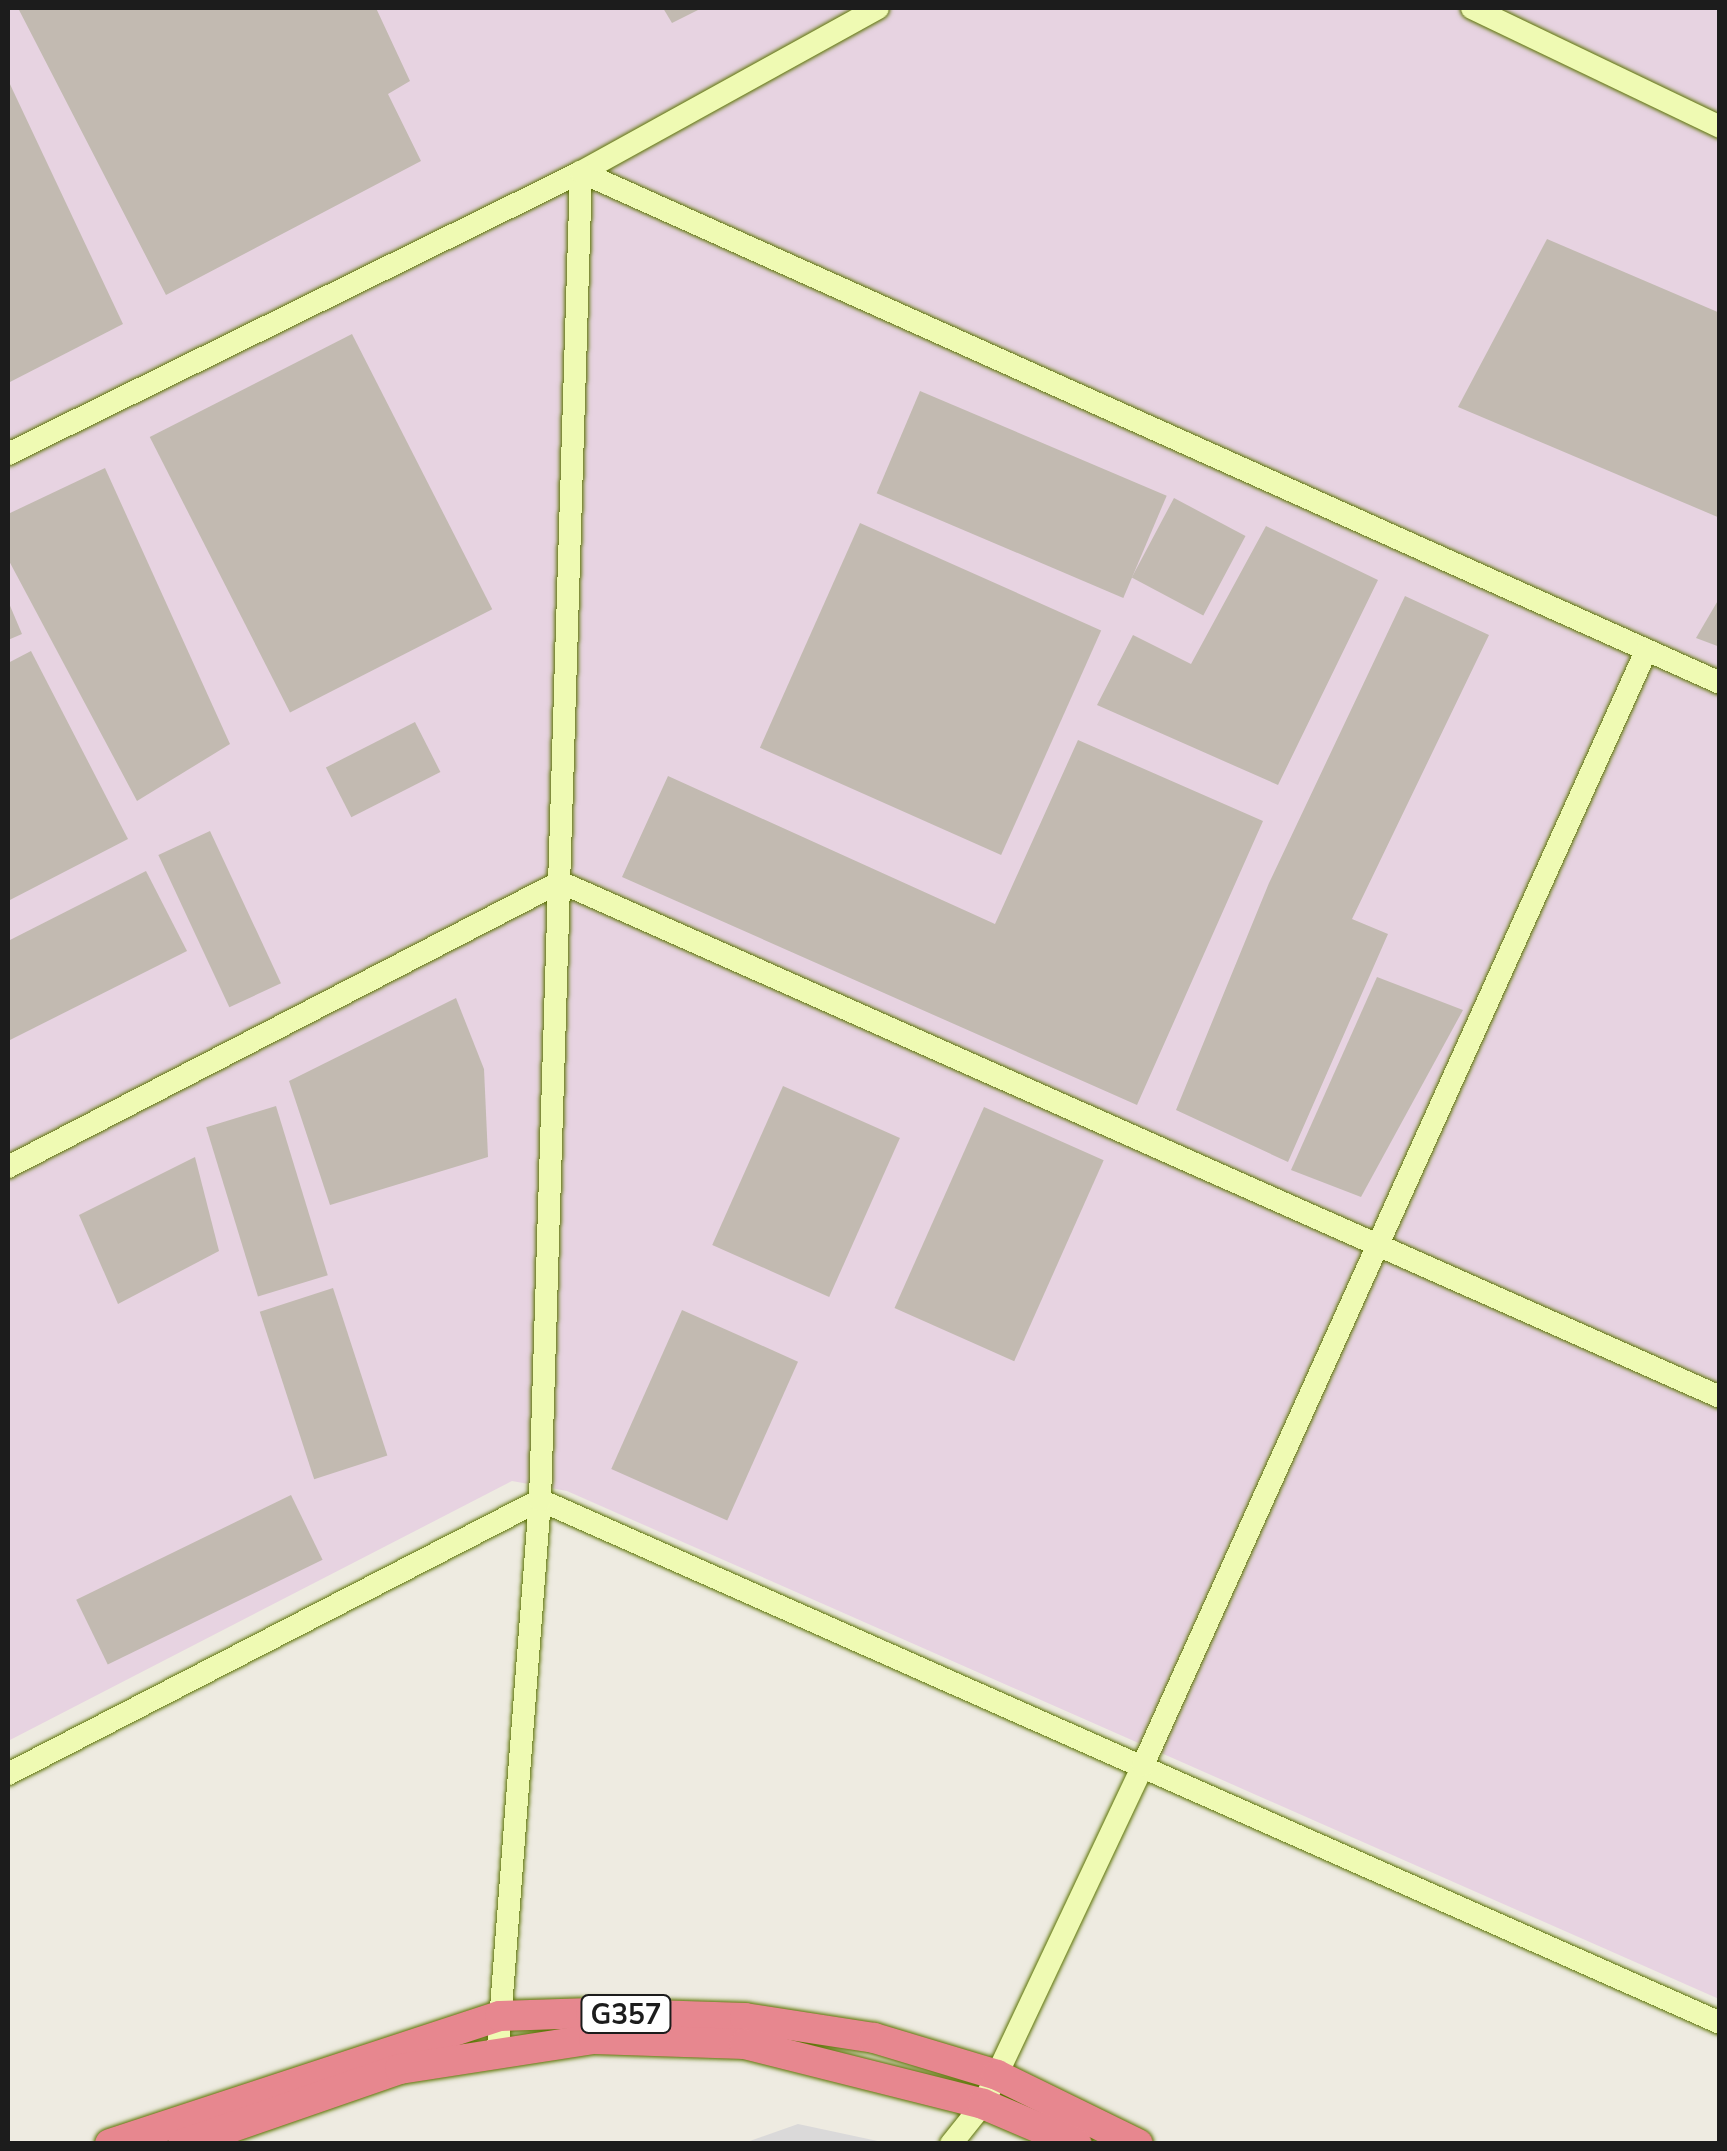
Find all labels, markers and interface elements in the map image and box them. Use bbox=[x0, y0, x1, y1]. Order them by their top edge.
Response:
road number: G357 bbox=[578, 1991, 674, 2037]

